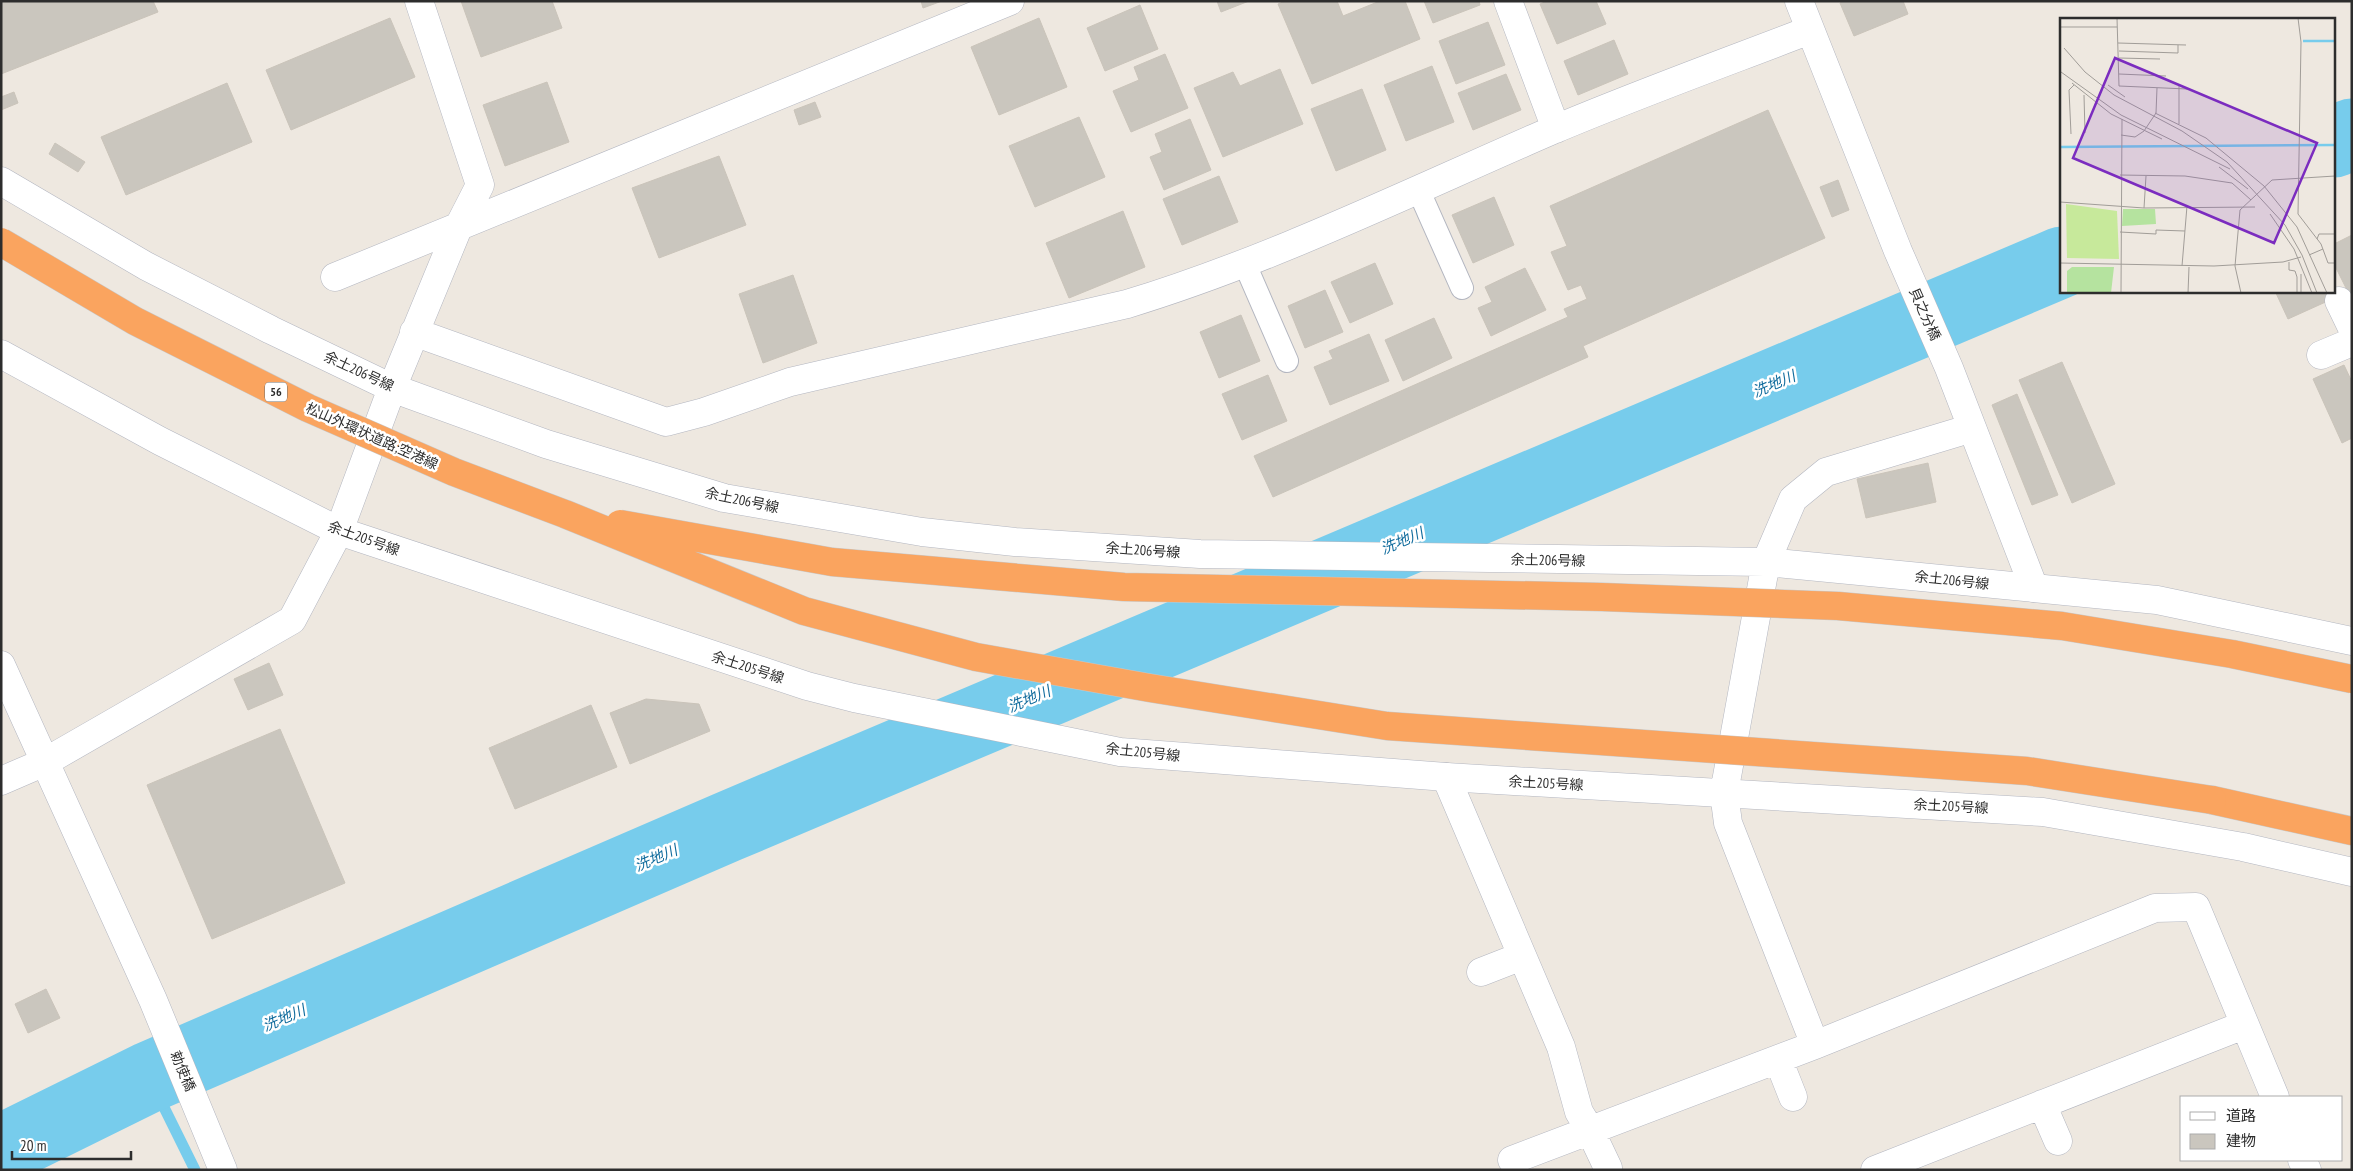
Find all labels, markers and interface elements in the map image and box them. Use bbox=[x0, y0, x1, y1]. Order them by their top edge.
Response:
inset map bbox=[2060, 18, 2336, 292]
street label: 貝之分橋 bbox=[1905, 285, 1945, 343]
street label: 余土206号線 bbox=[321, 347, 397, 395]
water label: 洗地川 bbox=[1749, 365, 1800, 401]
road number: 56 bbox=[265, 382, 287, 402]
street label: 松山外環状道路;空港線 bbox=[303, 399, 441, 473]
street label: 余土206号線 bbox=[703, 483, 781, 517]
street label: 余土205号線 bbox=[326, 517, 402, 559]
water label: 洗地川 bbox=[1377, 522, 1428, 558]
street label: 余土206号線 bbox=[1105, 538, 1181, 562]
street label: 余土206号線 bbox=[1510, 550, 1586, 570]
street label: 余土206号線 bbox=[1914, 567, 1990, 593]
street label: 余土205号線 bbox=[710, 647, 786, 687]
water label: 洗地川 bbox=[1004, 680, 1055, 716]
street label: 余土205号線 bbox=[1105, 739, 1181, 765]
street label: 余土205号線 bbox=[1508, 772, 1584, 794]
street label: 余土205号線 bbox=[1913, 795, 1989, 817]
water label: 洗地川 bbox=[631, 839, 682, 875]
water label: 洗地川 bbox=[259, 999, 310, 1035]
street label: 勅使橋 bbox=[167, 1048, 199, 1094]
legend bbox=[2180, 1096, 2343, 1161]
text: 道路 bbox=[2226, 1106, 2256, 1125]
scale bar bbox=[12, 1128, 131, 1160]
text: 建物 bbox=[2226, 1131, 2256, 1150]
text: 20 m bbox=[20, 1136, 46, 1155]

